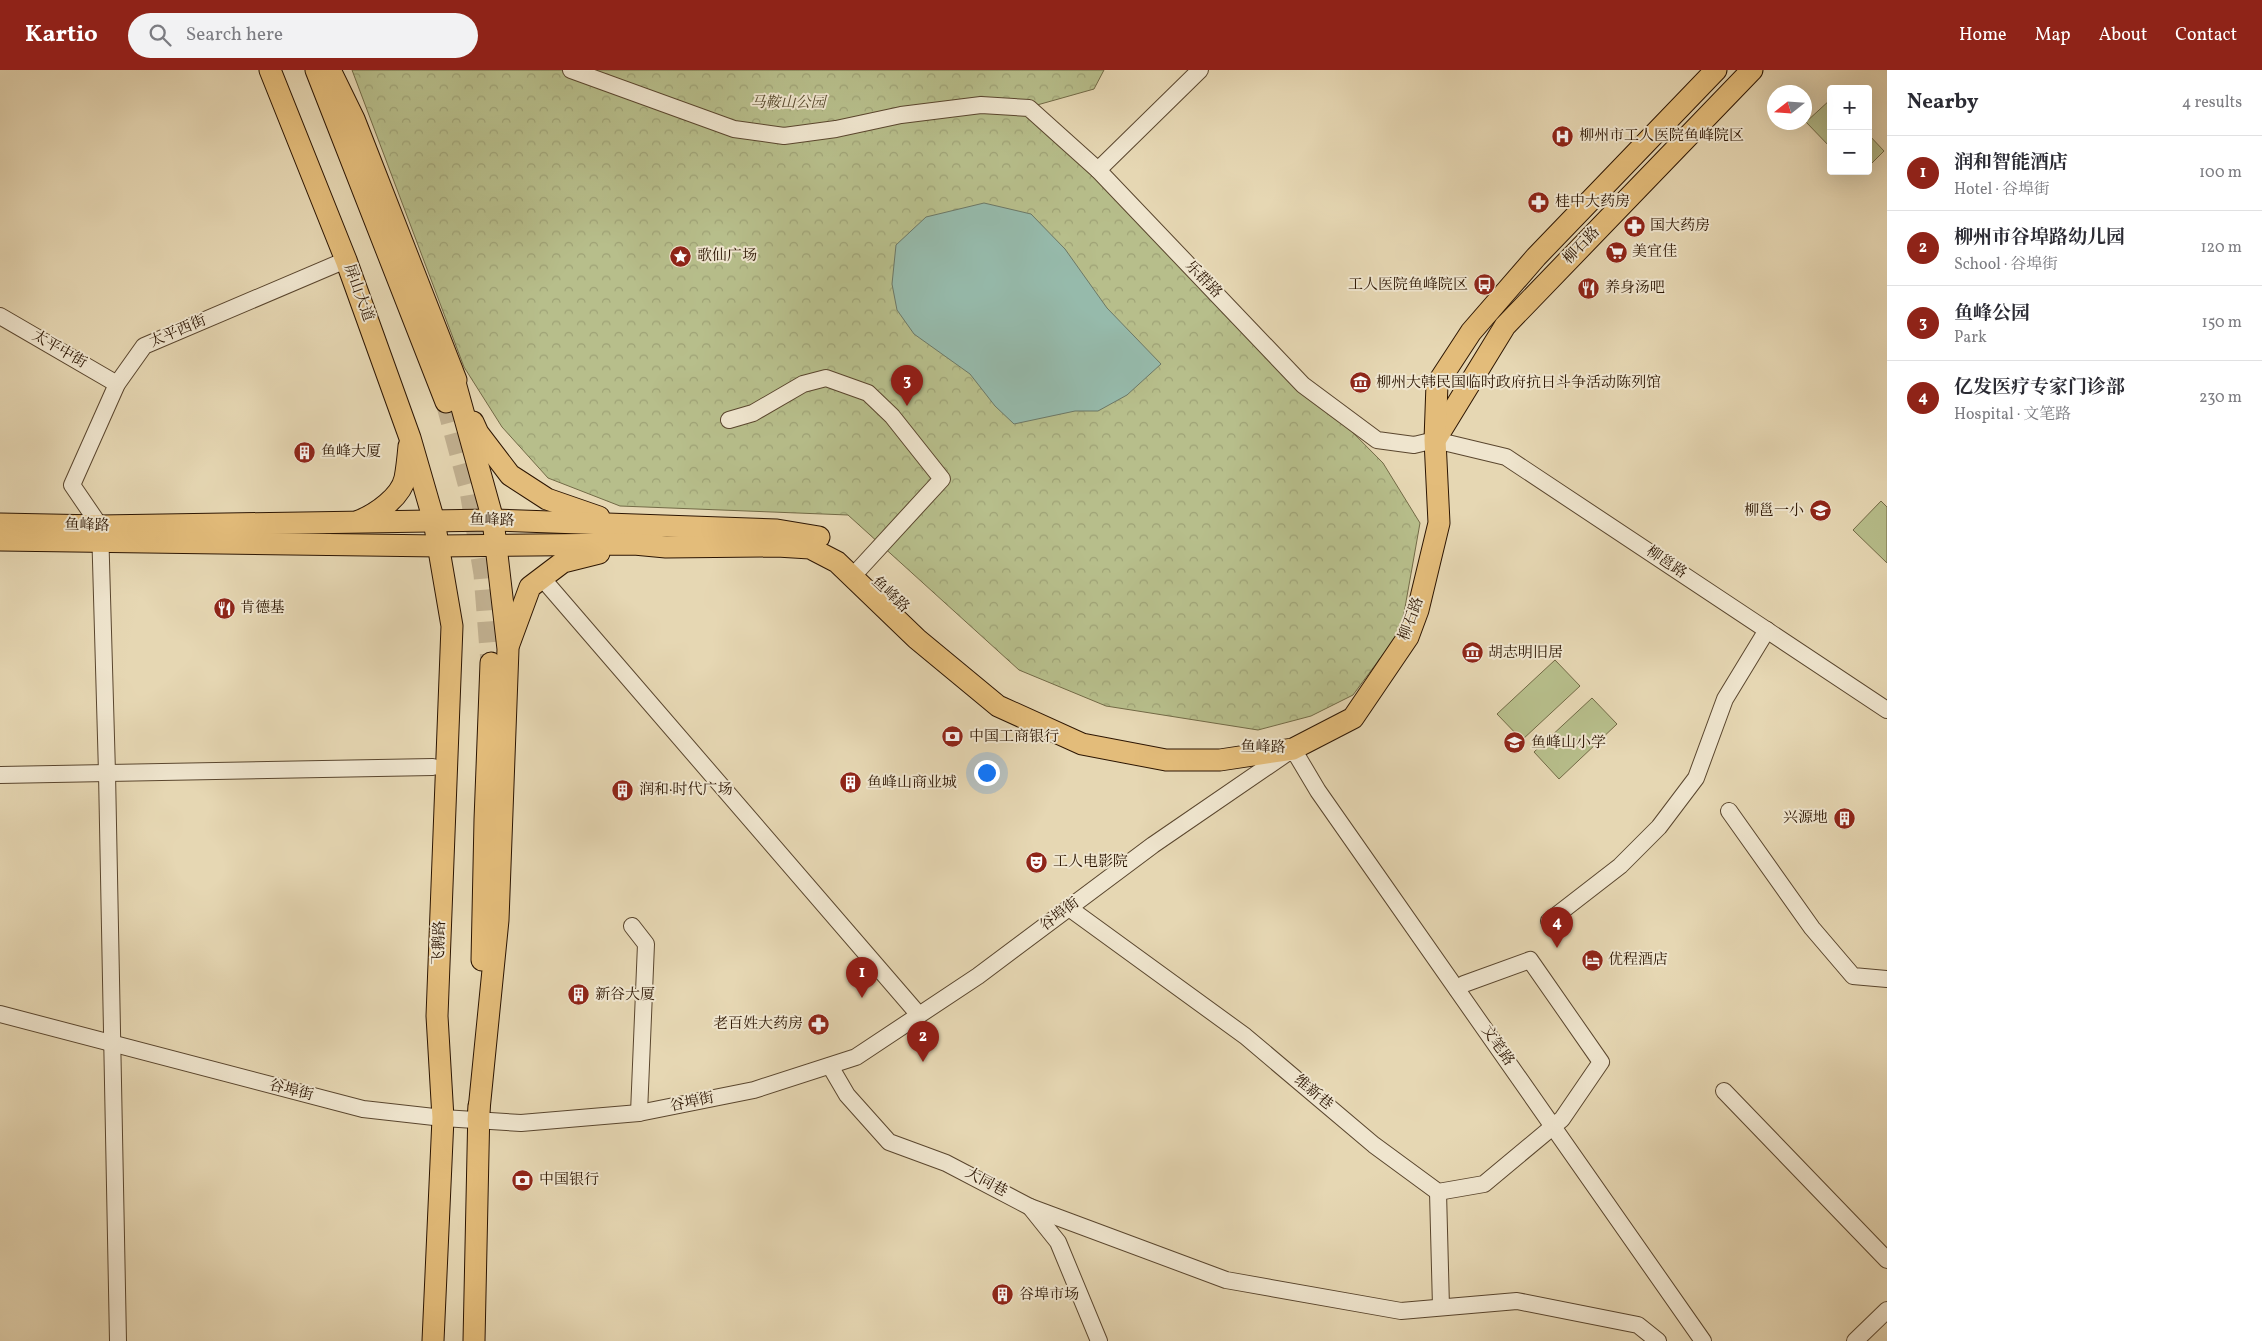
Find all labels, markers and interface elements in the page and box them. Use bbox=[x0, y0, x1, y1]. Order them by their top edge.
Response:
search box bbox=[128, 13, 478, 58]
text: Kartio bbox=[25, 18, 98, 52]
icon: search bbox=[146, 21, 174, 49]
text: Search here bbox=[186, 22, 283, 48]
text: Home bbox=[1959, 23, 2007, 48]
text: Map bbox=[2035, 23, 2071, 48]
text: About bbox=[2099, 23, 2147, 48]
text: Contact bbox=[2175, 23, 2237, 48]
north arrow bbox=[1767, 85, 1812, 130]
map controls bbox=[1827, 85, 1872, 175]
button: + bbox=[1827, 85, 1872, 130]
text: Nearby bbox=[1907, 88, 1978, 117]
text: 4 results bbox=[2182, 92, 2242, 114]
park label: 马鞍山公园 bbox=[750, 93, 827, 114]
hospital icon: 柳州市工人医院鱼峰院区 bbox=[1551, 124, 1575, 148]
place label: 柳州市工人医院鱼峰院区 bbox=[1579, 126, 1744, 147]
button: − bbox=[1827, 130, 1872, 175]
text: 润和智能酒店 bbox=[1954, 150, 2068, 176]
text: 1 bbox=[1920, 162, 1926, 184]
text: 100 m bbox=[2199, 162, 2242, 184]
text: Hotel · 谷埠街 bbox=[1954, 179, 2050, 201]
pharmacy icon: 桂中大药房 bbox=[1527, 190, 1551, 214]
place label: 桂中大药房 bbox=[1555, 192, 1630, 213]
pharmacy icon: 国大药房 bbox=[1622, 214, 1646, 238]
place label: 国大药房 bbox=[1650, 216, 1710, 237]
street label: 柳石路 bbox=[1559, 223, 1605, 269]
text: 柳州市谷埠路幼儿园 bbox=[1954, 225, 2125, 251]
text: 2 bbox=[1919, 237, 1927, 259]
text: 120 m bbox=[2200, 237, 2242, 259]
supermarket icon: 美宜佳 bbox=[1604, 240, 1628, 264]
place label: 美宜佳 bbox=[1632, 242, 1677, 263]
place icon: 歌仙广场 bbox=[669, 244, 693, 268]
place label: 歌仙广场 bbox=[697, 246, 757, 267]
text: School · 谷埠街 bbox=[1954, 254, 2058, 276]
street label: 乐群路 bbox=[1180, 257, 1226, 303]
street label: 屏山大道 bbox=[338, 261, 378, 325]
bus stop icon: 工人医院鱼峰院区 bbox=[1472, 273, 1496, 297]
place label: 工人医院鱼峰院区 bbox=[1348, 275, 1468, 296]
restaurant icon: 养身汤吧 bbox=[1577, 276, 1601, 300]
place label: 养身汤吧 bbox=[1605, 278, 1665, 299]
text: 鱼峰公园 bbox=[1954, 301, 2030, 327]
street label: 太平西街 bbox=[146, 311, 210, 353]
text: 3 bbox=[1919, 312, 1927, 334]
text: 150 m bbox=[2201, 312, 2242, 334]
street label: 太平中街 bbox=[28, 326, 90, 374]
text: Park bbox=[1954, 327, 1987, 349]
pin: 3 bbox=[891, 365, 923, 406]
museum icon: 柳州大韩民国临时政府抗日斗争活动陈列馆 bbox=[1348, 371, 1372, 395]
place label: 柳州大韩民国临时政府抗日斗争活动陈列馆 bbox=[1376, 373, 1661, 394]
text: 亿发医疗专家门诊部 bbox=[1954, 375, 2125, 401]
text: 4 bbox=[1918, 387, 1928, 409]
text: 230 m bbox=[2199, 387, 2242, 409]
text: Hospital · 文笔路 bbox=[1954, 404, 2071, 426]
building icon: 鱼峰大厦 bbox=[293, 440, 317, 464]
place label: 鱼峰大厦 bbox=[321, 442, 381, 463]
school or university icon: 柳邕一小 bbox=[1808, 499, 1832, 523]
place label: 柳邕一小 bbox=[1744, 501, 1804, 522]
street label: 鱼峰路 bbox=[469, 510, 515, 532]
street label: 鱼峰路 bbox=[64, 515, 110, 537]
street label: 柳邕路 bbox=[1641, 542, 1691, 584]
street label: 鱼峰路 bbox=[866, 572, 914, 618]
street label: 柳石路 bbox=[1394, 594, 1430, 644]
restaurant icon: 肯德基 bbox=[212, 596, 236, 620]
place label: 肯德基 bbox=[240, 598, 285, 619]
museum icon: 胡志明旧居 bbox=[1460, 641, 1484, 665]
place label: 胡志明旧居 bbox=[1488, 643, 1563, 664]
bank icon: 中国工商银行 bbox=[941, 725, 965, 749]
place label: 中国工商银行 bbox=[969, 727, 1059, 748]
school or university icon: 鱼峰山小学 bbox=[1503, 731, 1527, 755]
place label: 鱼峰山小学 bbox=[1531, 733, 1606, 754]
street label: 鱼峰路 bbox=[1240, 737, 1286, 759]
your location bbox=[974, 760, 1000, 786]
building icon: 鱼峰山商业城 bbox=[839, 771, 863, 795]
place label: 鱼峰山商业城 bbox=[867, 773, 957, 794]
building icon: 润和·时代广场 bbox=[611, 778, 635, 802]
place label: 润和·时代广场 bbox=[639, 780, 733, 801]
building icon: 兴源地 bbox=[1832, 806, 1856, 830]
place label: 兴源地 bbox=[1783, 808, 1828, 829]
theatre icon: 工人电影院 bbox=[1025, 850, 1049, 874]
place label: 工人电影院 bbox=[1053, 852, 1128, 873]
street label: 谷埠街 bbox=[1036, 893, 1084, 937]
pin: 4 bbox=[1541, 907, 1573, 948]
street label: 飞鹅路 bbox=[429, 920, 451, 966]
hotel icon: 优程酒店 bbox=[1580, 948, 1604, 972]
place label: 优程酒店 bbox=[1608, 950, 1668, 971]
pin: 1 bbox=[846, 957, 878, 998]
building icon: 新谷大厦 bbox=[567, 983, 591, 1007]
place label: 新谷大厦 bbox=[595, 985, 655, 1006]
pharmacy icon: 老百姓大药房 bbox=[807, 1012, 831, 1036]
place label: 老百姓大药房 bbox=[713, 1014, 803, 1035]
pin: 2 bbox=[907, 1021, 939, 1062]
street label: 文笔路 bbox=[1475, 1022, 1519, 1070]
street label: 维新巷 bbox=[1289, 1070, 1337, 1116]
street label: 谷埠街 bbox=[267, 1075, 315, 1107]
street label: 谷埠街 bbox=[668, 1088, 716, 1118]
street label: 大同巷 bbox=[961, 1163, 1011, 1203]
bank icon: 中国银行 bbox=[511, 1168, 535, 1192]
place label: 中国银行 bbox=[539, 1170, 599, 1191]
building icon: 谷埠市场 bbox=[991, 1283, 1015, 1307]
place label: 谷埠市场 bbox=[1019, 1285, 1079, 1306]

